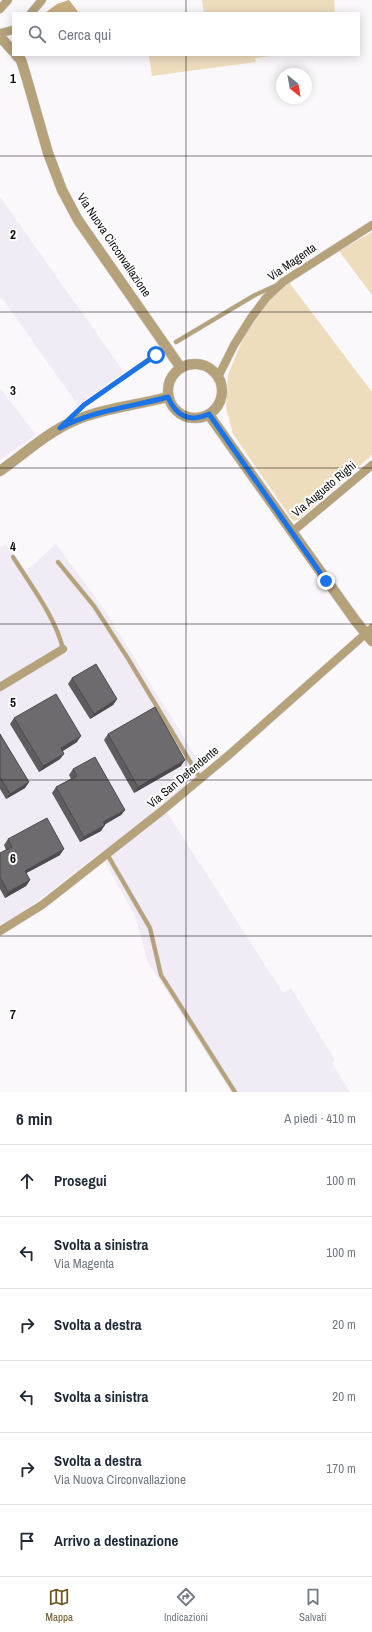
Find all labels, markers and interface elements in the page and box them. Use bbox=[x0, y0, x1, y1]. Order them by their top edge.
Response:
search box bbox=[12, 12, 360, 56]
icon: search bbox=[26, 23, 48, 45]
text: Cerca qui bbox=[58, 24, 111, 45]
north arrow bbox=[276, 68, 312, 104]
text: 1 bbox=[10, 70, 16, 87]
street label: Via Nuova Circonvallazione bbox=[73, 190, 155, 300]
text: 2 bbox=[10, 226, 16, 243]
street label: Via Magenta bbox=[265, 239, 320, 285]
route start bbox=[147, 346, 165, 364]
text: 3 bbox=[10, 382, 16, 399]
street label: Via Augusto Righi bbox=[289, 457, 359, 521]
text: 4 bbox=[10, 538, 16, 555]
route end bbox=[317, 572, 335, 590]
text: 5 bbox=[10, 694, 16, 711]
street label: Via San Defendente bbox=[144, 742, 222, 812]
text: 6 bbox=[10, 850, 16, 867]
text: 7 bbox=[10, 1006, 16, 1023]
text: 6 min bbox=[16, 1107, 52, 1130]
text: A piedi · 410 m bbox=[284, 1110, 356, 1127]
icon: ahead bbox=[16, 1170, 38, 1192]
text: Prosegui bbox=[54, 1170, 107, 1191]
text: 100 m bbox=[326, 1172, 356, 1189]
text: Svolta a sinistra bbox=[54, 1234, 148, 1255]
icon: left bbox=[16, 1242, 38, 1264]
text: 100 m bbox=[326, 1244, 356, 1261]
text: Via Magenta bbox=[54, 1255, 114, 1272]
icon: right bbox=[16, 1314, 38, 1336]
text: Svolta a destra bbox=[54, 1314, 142, 1335]
text: 20 m bbox=[332, 1316, 356, 1333]
icon: left bbox=[16, 1386, 38, 1408]
text: Svolta a sinistra bbox=[54, 1386, 148, 1407]
text: 20 m bbox=[332, 1388, 356, 1405]
text: Svolta a destra bbox=[54, 1450, 142, 1471]
icon: right bbox=[16, 1458, 38, 1480]
text: 170 m bbox=[326, 1460, 356, 1477]
text: Via Nuova Circonvallazione bbox=[54, 1471, 186, 1488]
icon: arrive bbox=[16, 1530, 38, 1552]
text: Arrivo a destinazione bbox=[54, 1530, 178, 1551]
tab: Mappa bbox=[45, 1586, 73, 1624]
tab: Indicazioni bbox=[164, 1586, 208, 1624]
tab: Salvati bbox=[299, 1586, 327, 1624]

